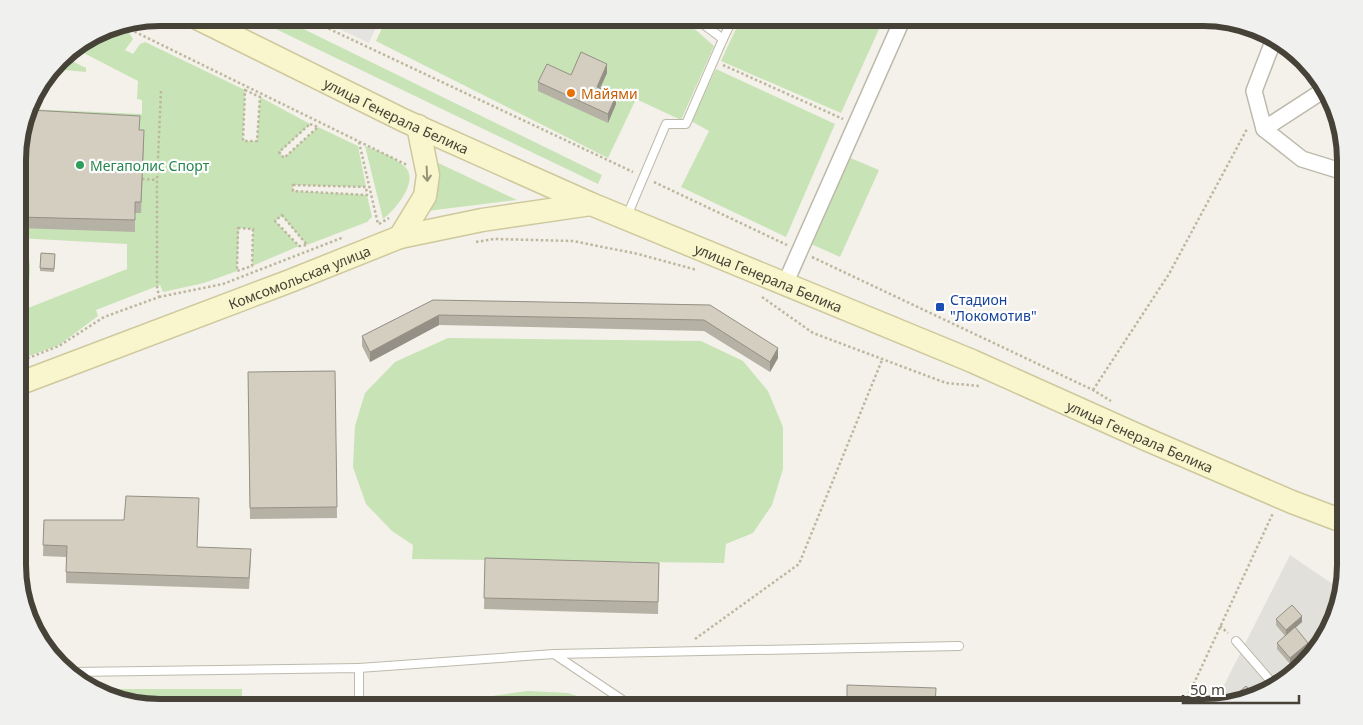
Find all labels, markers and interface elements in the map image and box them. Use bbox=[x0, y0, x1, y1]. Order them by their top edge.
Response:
street label: улица Генерала Белика bbox=[321, 73, 472, 158]
place label: Майями bbox=[581, 84, 638, 103]
marker: Майями bbox=[565, 87, 577, 99]
place label: Мегаполис Спорт bbox=[90, 156, 210, 175]
marker: Мегаполис Спорт bbox=[74, 159, 86, 171]
one-way arrow bbox=[422, 165, 431, 181]
street label: улица Генерала Белика bbox=[692, 238, 845, 316]
street label: Комсомольская улица bbox=[226, 240, 373, 313]
place label: Стадион "Локомотив" bbox=[950, 290, 1037, 325]
marker: Стадион "Локомотив" bbox=[934, 301, 946, 313]
street label: улица Генерала Белика bbox=[1064, 395, 1216, 477]
scale bar bbox=[1183, 672, 1299, 704]
text: 50 m bbox=[1190, 679, 1225, 699]

